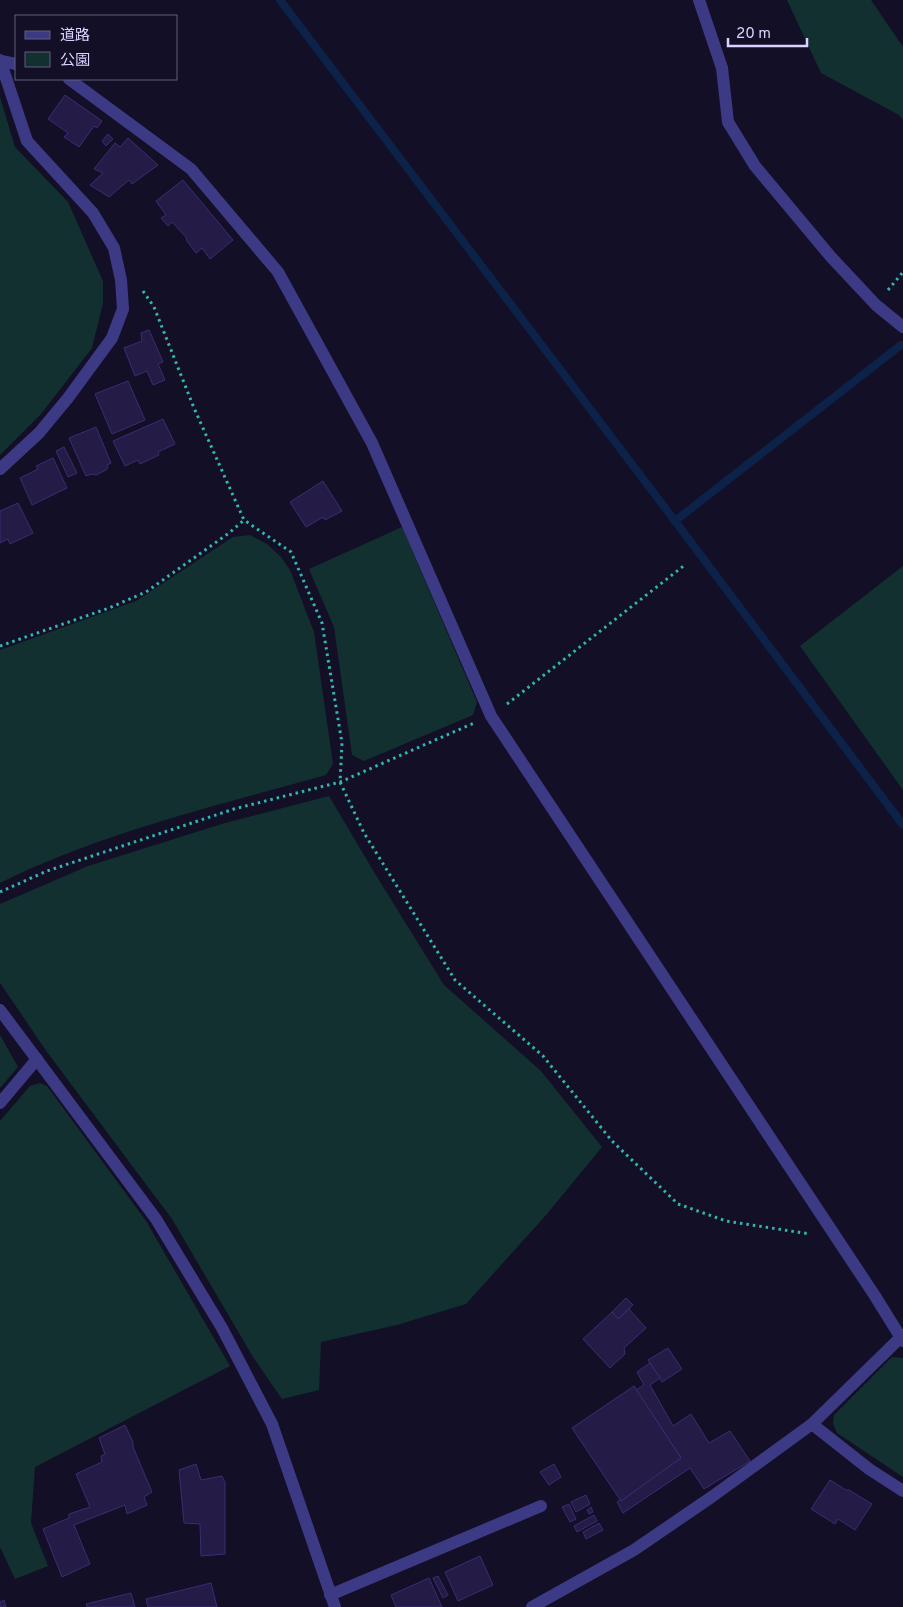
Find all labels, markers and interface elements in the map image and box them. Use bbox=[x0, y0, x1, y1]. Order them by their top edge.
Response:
legend bbox=[15, 15, 178, 80]
scale bar bbox=[728, 15, 807, 47]
text: 20 m bbox=[736, 25, 771, 44]
text: 道路 bbox=[60, 27, 90, 46]
text: 公園 bbox=[60, 52, 90, 71]

